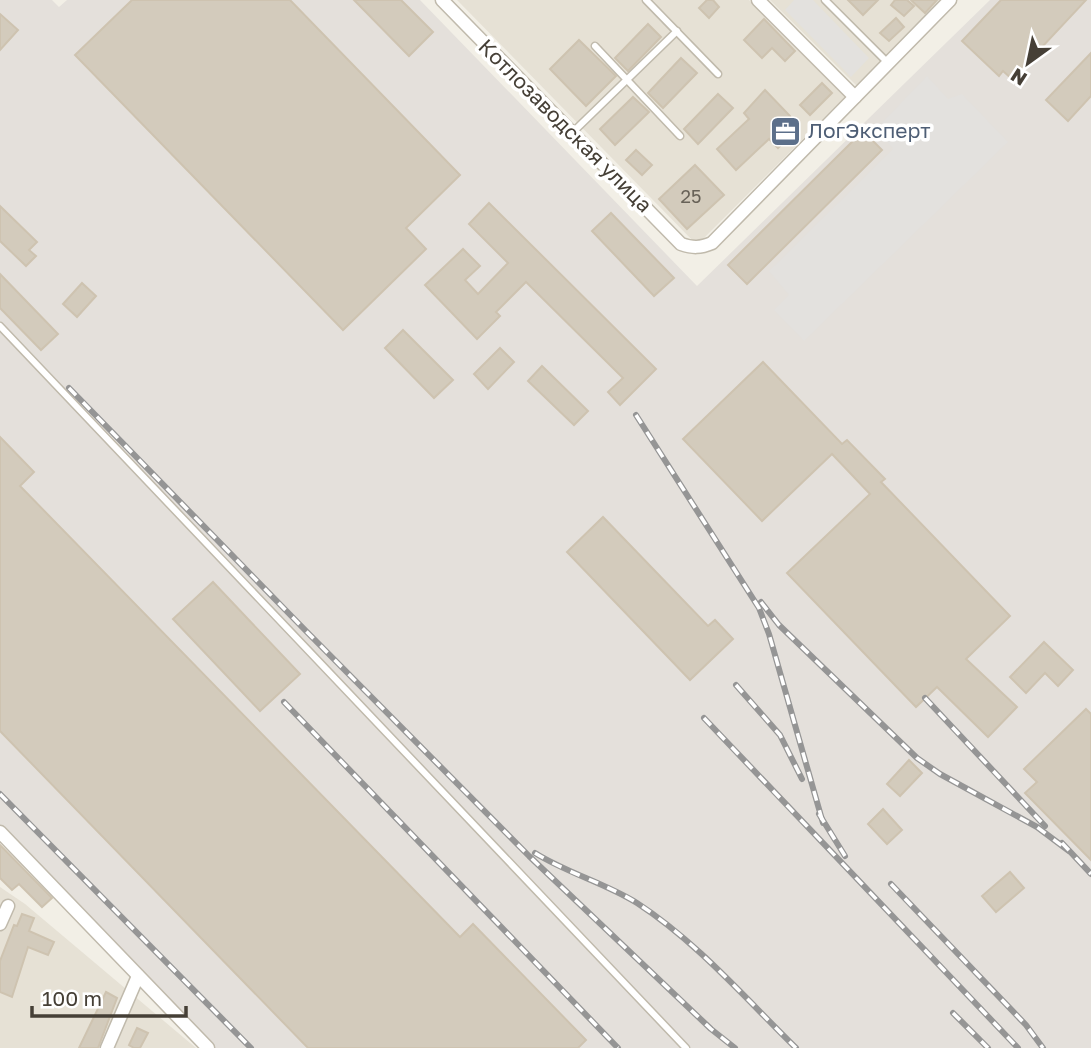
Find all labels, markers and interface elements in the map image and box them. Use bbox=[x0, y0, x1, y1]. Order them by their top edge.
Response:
north arrow bbox=[993, 28, 1063, 98]
street label: Котлозаводская улица bbox=[474, 33, 658, 217]
text: N bbox=[1006, 64, 1031, 91]
office icon: ЛогЭксперт bbox=[768, 114, 802, 148]
place label: ЛогЭксперт bbox=[808, 117, 930, 143]
house number: 25 bbox=[681, 185, 701, 207]
scale bar bbox=[32, 974, 186, 1018]
text: 100 m bbox=[42, 985, 102, 1011]

